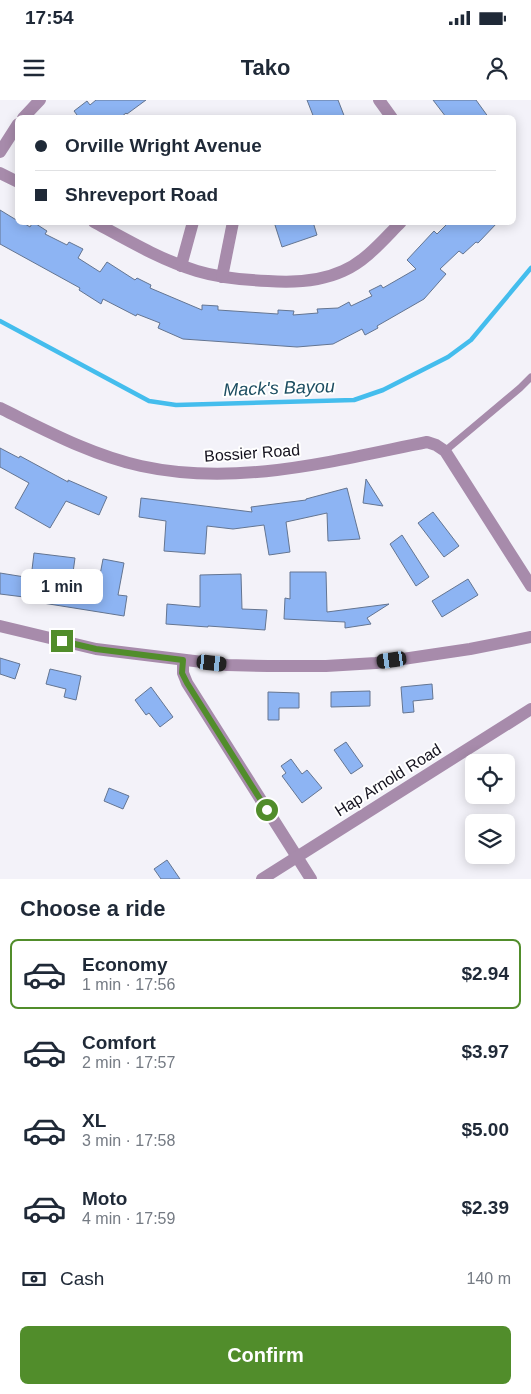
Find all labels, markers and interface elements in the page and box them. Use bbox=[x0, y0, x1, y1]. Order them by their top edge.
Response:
text: 17:54 bbox=[25, 7, 74, 28]
icon: menu bbox=[20, 54, 48, 82]
icon: person bbox=[483, 54, 511, 82]
text: Tako bbox=[241, 55, 290, 80]
text: Orville Wright Avenue bbox=[65, 135, 262, 156]
text: Shreveport Road bbox=[65, 184, 218, 205]
water label: Mack's Bayou bbox=[223, 376, 335, 400]
street label: Bossier Road bbox=[204, 441, 300, 465]
callout: 1 min bbox=[21, 568, 103, 604]
text: 1 min bbox=[41, 578, 83, 595]
route end bbox=[51, 630, 73, 652]
car bbox=[376, 650, 407, 670]
car bbox=[196, 654, 227, 672]
street label: Hap Arnold Road bbox=[332, 741, 444, 819]
map controls bbox=[465, 754, 515, 864]
button: locate bbox=[465, 754, 515, 804]
route start bbox=[256, 799, 278, 821]
button: layers bbox=[465, 814, 515, 864]
text: Choose a ride bbox=[20, 896, 165, 921]
icon: car bbox=[22, 952, 67, 997]
text: Economy bbox=[82, 954, 168, 975]
text: $2.94 bbox=[461, 963, 509, 984]
text: 1 min · 17:56 bbox=[82, 976, 175, 993]
icon: car bbox=[22, 1030, 67, 1075]
text: Comfort bbox=[82, 1032, 156, 1053]
text: $3.97 bbox=[461, 1041, 509, 1062]
text: 2 min · 17:57 bbox=[82, 1054, 175, 1071]
icon: car bbox=[22, 1108, 67, 1153]
text: XL bbox=[82, 1110, 106, 1131]
text: $5.00 bbox=[461, 1119, 509, 1140]
text: 3 min · 17:58 bbox=[82, 1132, 175, 1149]
icon: car bbox=[22, 1186, 67, 1231]
text: Moto bbox=[82, 1188, 127, 1209]
text: $2.39 bbox=[461, 1197, 509, 1218]
text: 4 min · 17:59 bbox=[82, 1210, 175, 1227]
icon: cash bbox=[20, 1265, 48, 1293]
text: Cash bbox=[60, 1268, 104, 1289]
text: 140 m bbox=[467, 1270, 511, 1287]
button: Confirm bbox=[20, 1326, 511, 1384]

